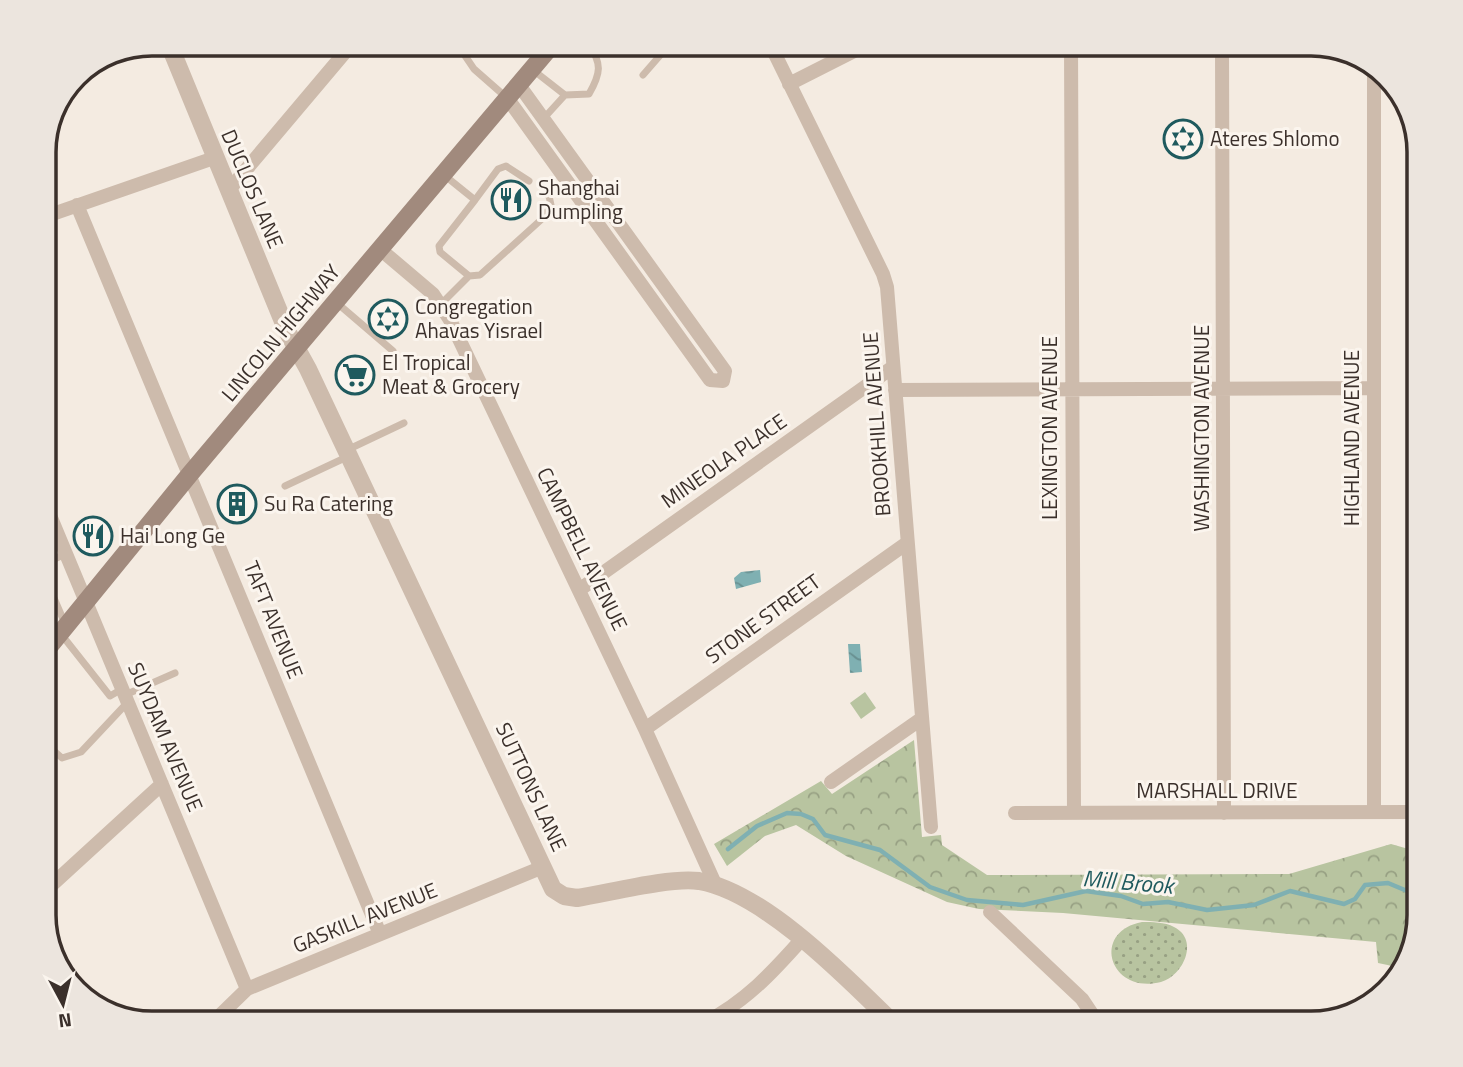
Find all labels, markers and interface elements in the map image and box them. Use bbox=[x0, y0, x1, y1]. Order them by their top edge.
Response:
synagogue icon: Ateres Shlomo bbox=[1162, 118, 1204, 160]
place label: Ateres Shlomo bbox=[1210, 122, 1339, 154]
street label: DUCLOS LANE bbox=[214, 124, 292, 253]
place label: Shanghai Dumpling bbox=[538, 171, 623, 227]
restaurant icon: Shanghai Dumpling bbox=[490, 179, 532, 221]
street label: LINCOLN HIGHWAY bbox=[213, 256, 348, 408]
place label: Congregation Ahavas Yisrael bbox=[415, 290, 543, 346]
synagogue icon: Congregation Ahavas Yisrael bbox=[367, 298, 409, 340]
street label: WASHINGTON AVENUE bbox=[1185, 325, 1217, 531]
street label: BROOKHILL AVENUE bbox=[854, 331, 898, 517]
street label: LEXINGTON AVENUE bbox=[1033, 336, 1065, 520]
place label: El Tropical Meat & Grocery bbox=[382, 346, 520, 402]
street label: HIGHLAND AVENUE bbox=[1335, 350, 1367, 526]
supermarket icon: El Tropical Meat & Grocery bbox=[334, 354, 376, 396]
street label: MINEOLA PLACE bbox=[654, 405, 793, 516]
street label: CAMPBELL AVENUE bbox=[529, 461, 636, 636]
building icon: Su Ra Catering bbox=[216, 483, 258, 525]
place label: Su Ra Catering bbox=[264, 487, 393, 519]
restaurant icon: Hai Long Ge bbox=[72, 515, 114, 557]
place label: Hai Long Ge bbox=[120, 519, 225, 551]
street label: TAFT AVENUE bbox=[236, 556, 312, 683]
street label: STONE STREET bbox=[698, 565, 827, 671]
street label: SUYDAM AVENUE bbox=[120, 657, 212, 816]
street label: SUTTONS LANE bbox=[488, 717, 576, 856]
street label: MARSHALL DRIVE bbox=[1136, 774, 1298, 806]
water label: Mill Brook bbox=[1081, 860, 1178, 903]
street label: GASKILL AVENUE bbox=[287, 873, 442, 961]
north arrow bbox=[28, 969, 98, 1039]
text: N bbox=[57, 1006, 73, 1037]

